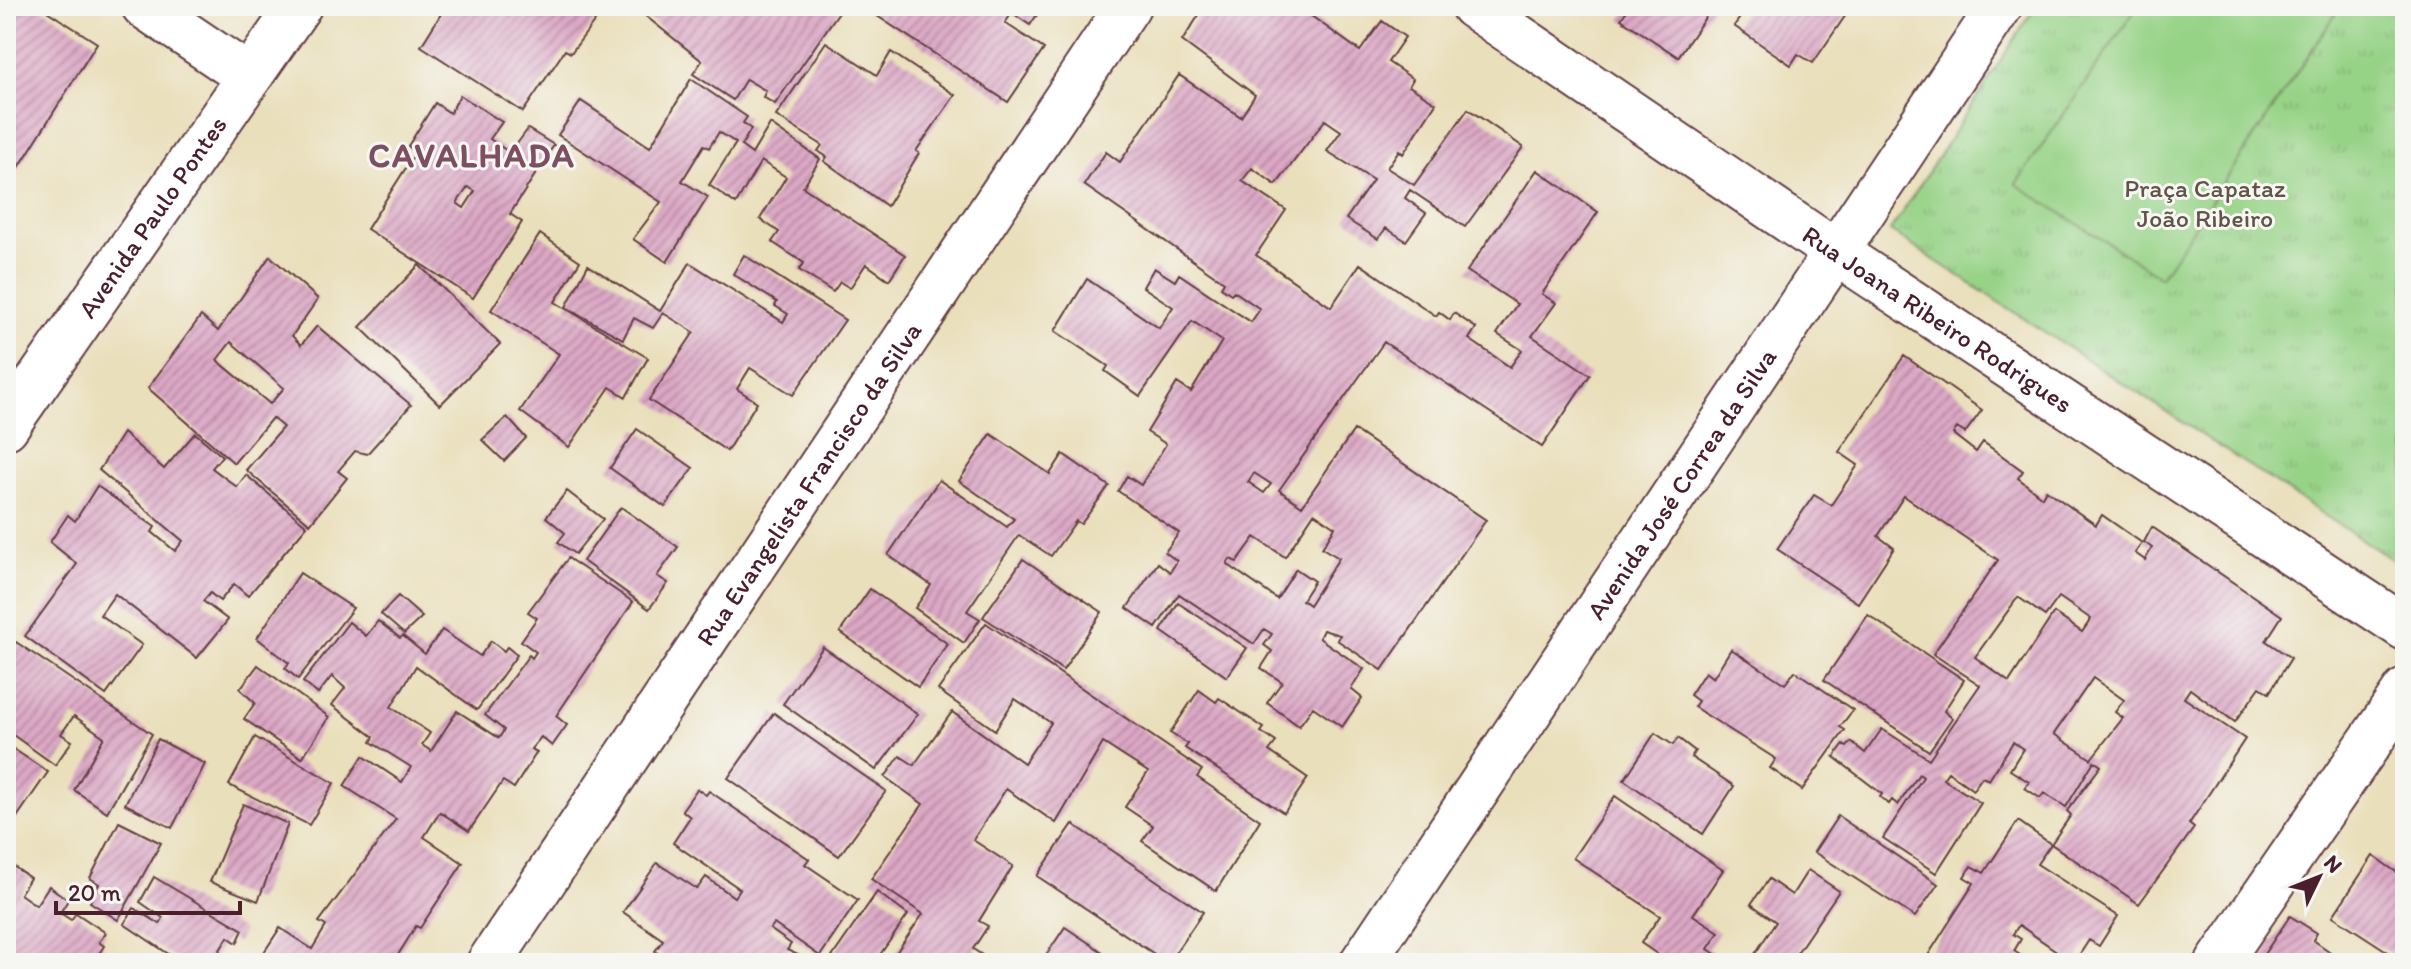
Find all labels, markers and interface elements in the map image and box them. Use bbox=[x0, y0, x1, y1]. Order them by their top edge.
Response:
street label: Avenida Paulo Pontes bbox=[71, 110, 234, 324]
district label: CAVALHADA bbox=[368, 135, 576, 176]
park label: Praça Capataz João Ribeiro bbox=[2124, 172, 2286, 234]
street label: Rua Joana Ribeiro Rodrigues bbox=[1796, 218, 2078, 420]
street label: Rua Evangelista Francisco da Silva bbox=[689, 316, 929, 652]
street label: Avenida José Correa da Silva bbox=[1580, 342, 1784, 625]
north arrow bbox=[2279, 837, 2359, 917]
text: N bbox=[2318, 849, 2348, 878]
scale bar bbox=[56, 865, 240, 915]
text: 20 m bbox=[68, 878, 121, 907]

